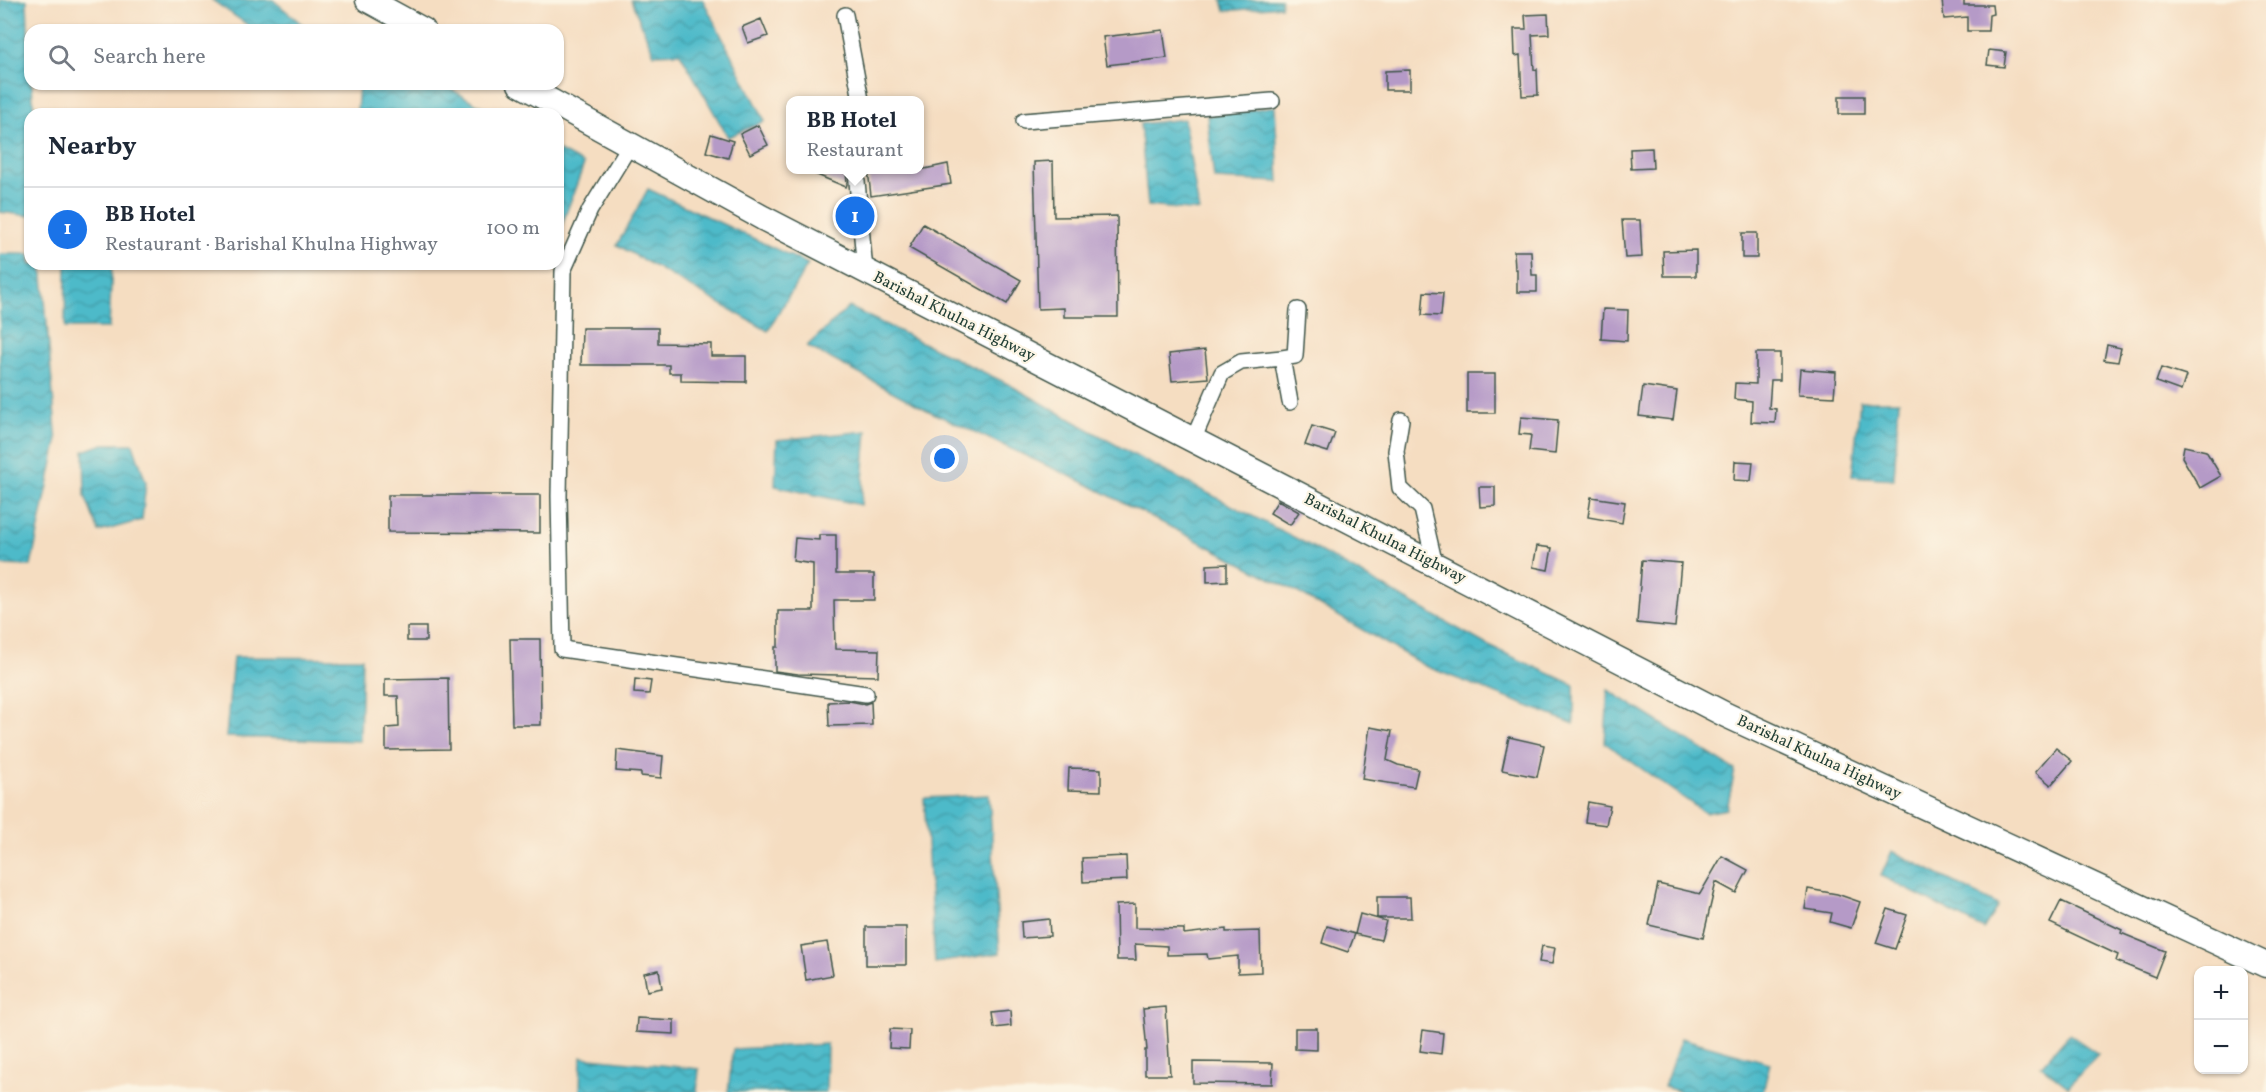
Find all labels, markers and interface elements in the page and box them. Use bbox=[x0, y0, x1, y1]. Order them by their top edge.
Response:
search box bbox=[24, 24, 564, 90]
icon: search bbox=[45, 41, 78, 74]
text: Search here bbox=[93, 42, 206, 73]
popup bbox=[786, 96, 924, 174]
text: BB Hotel bbox=[807, 106, 897, 137]
text: Nearby bbox=[48, 129, 137, 165]
text: Restaurant bbox=[807, 137, 903, 165]
pin: 1 bbox=[836, 194, 874, 238]
text: BB Hotel bbox=[105, 200, 196, 231]
text: 1 bbox=[63, 215, 72, 243]
text: 100 m bbox=[486, 215, 540, 243]
text: Restaurant · Barishal Khulna Highway bbox=[105, 231, 438, 259]
street label: Barishal Khulna Highway bbox=[869, 267, 1039, 368]
your location bbox=[930, 444, 959, 473]
street label: Barishal Khulna Highway bbox=[1300, 489, 1470, 590]
street label: Barishal Khulna Highway bbox=[1733, 710, 1905, 806]
map controls bbox=[2194, 966, 2248, 1074]
button: + bbox=[2194, 966, 2248, 1020]
button: − bbox=[2194, 1020, 2248, 1074]

